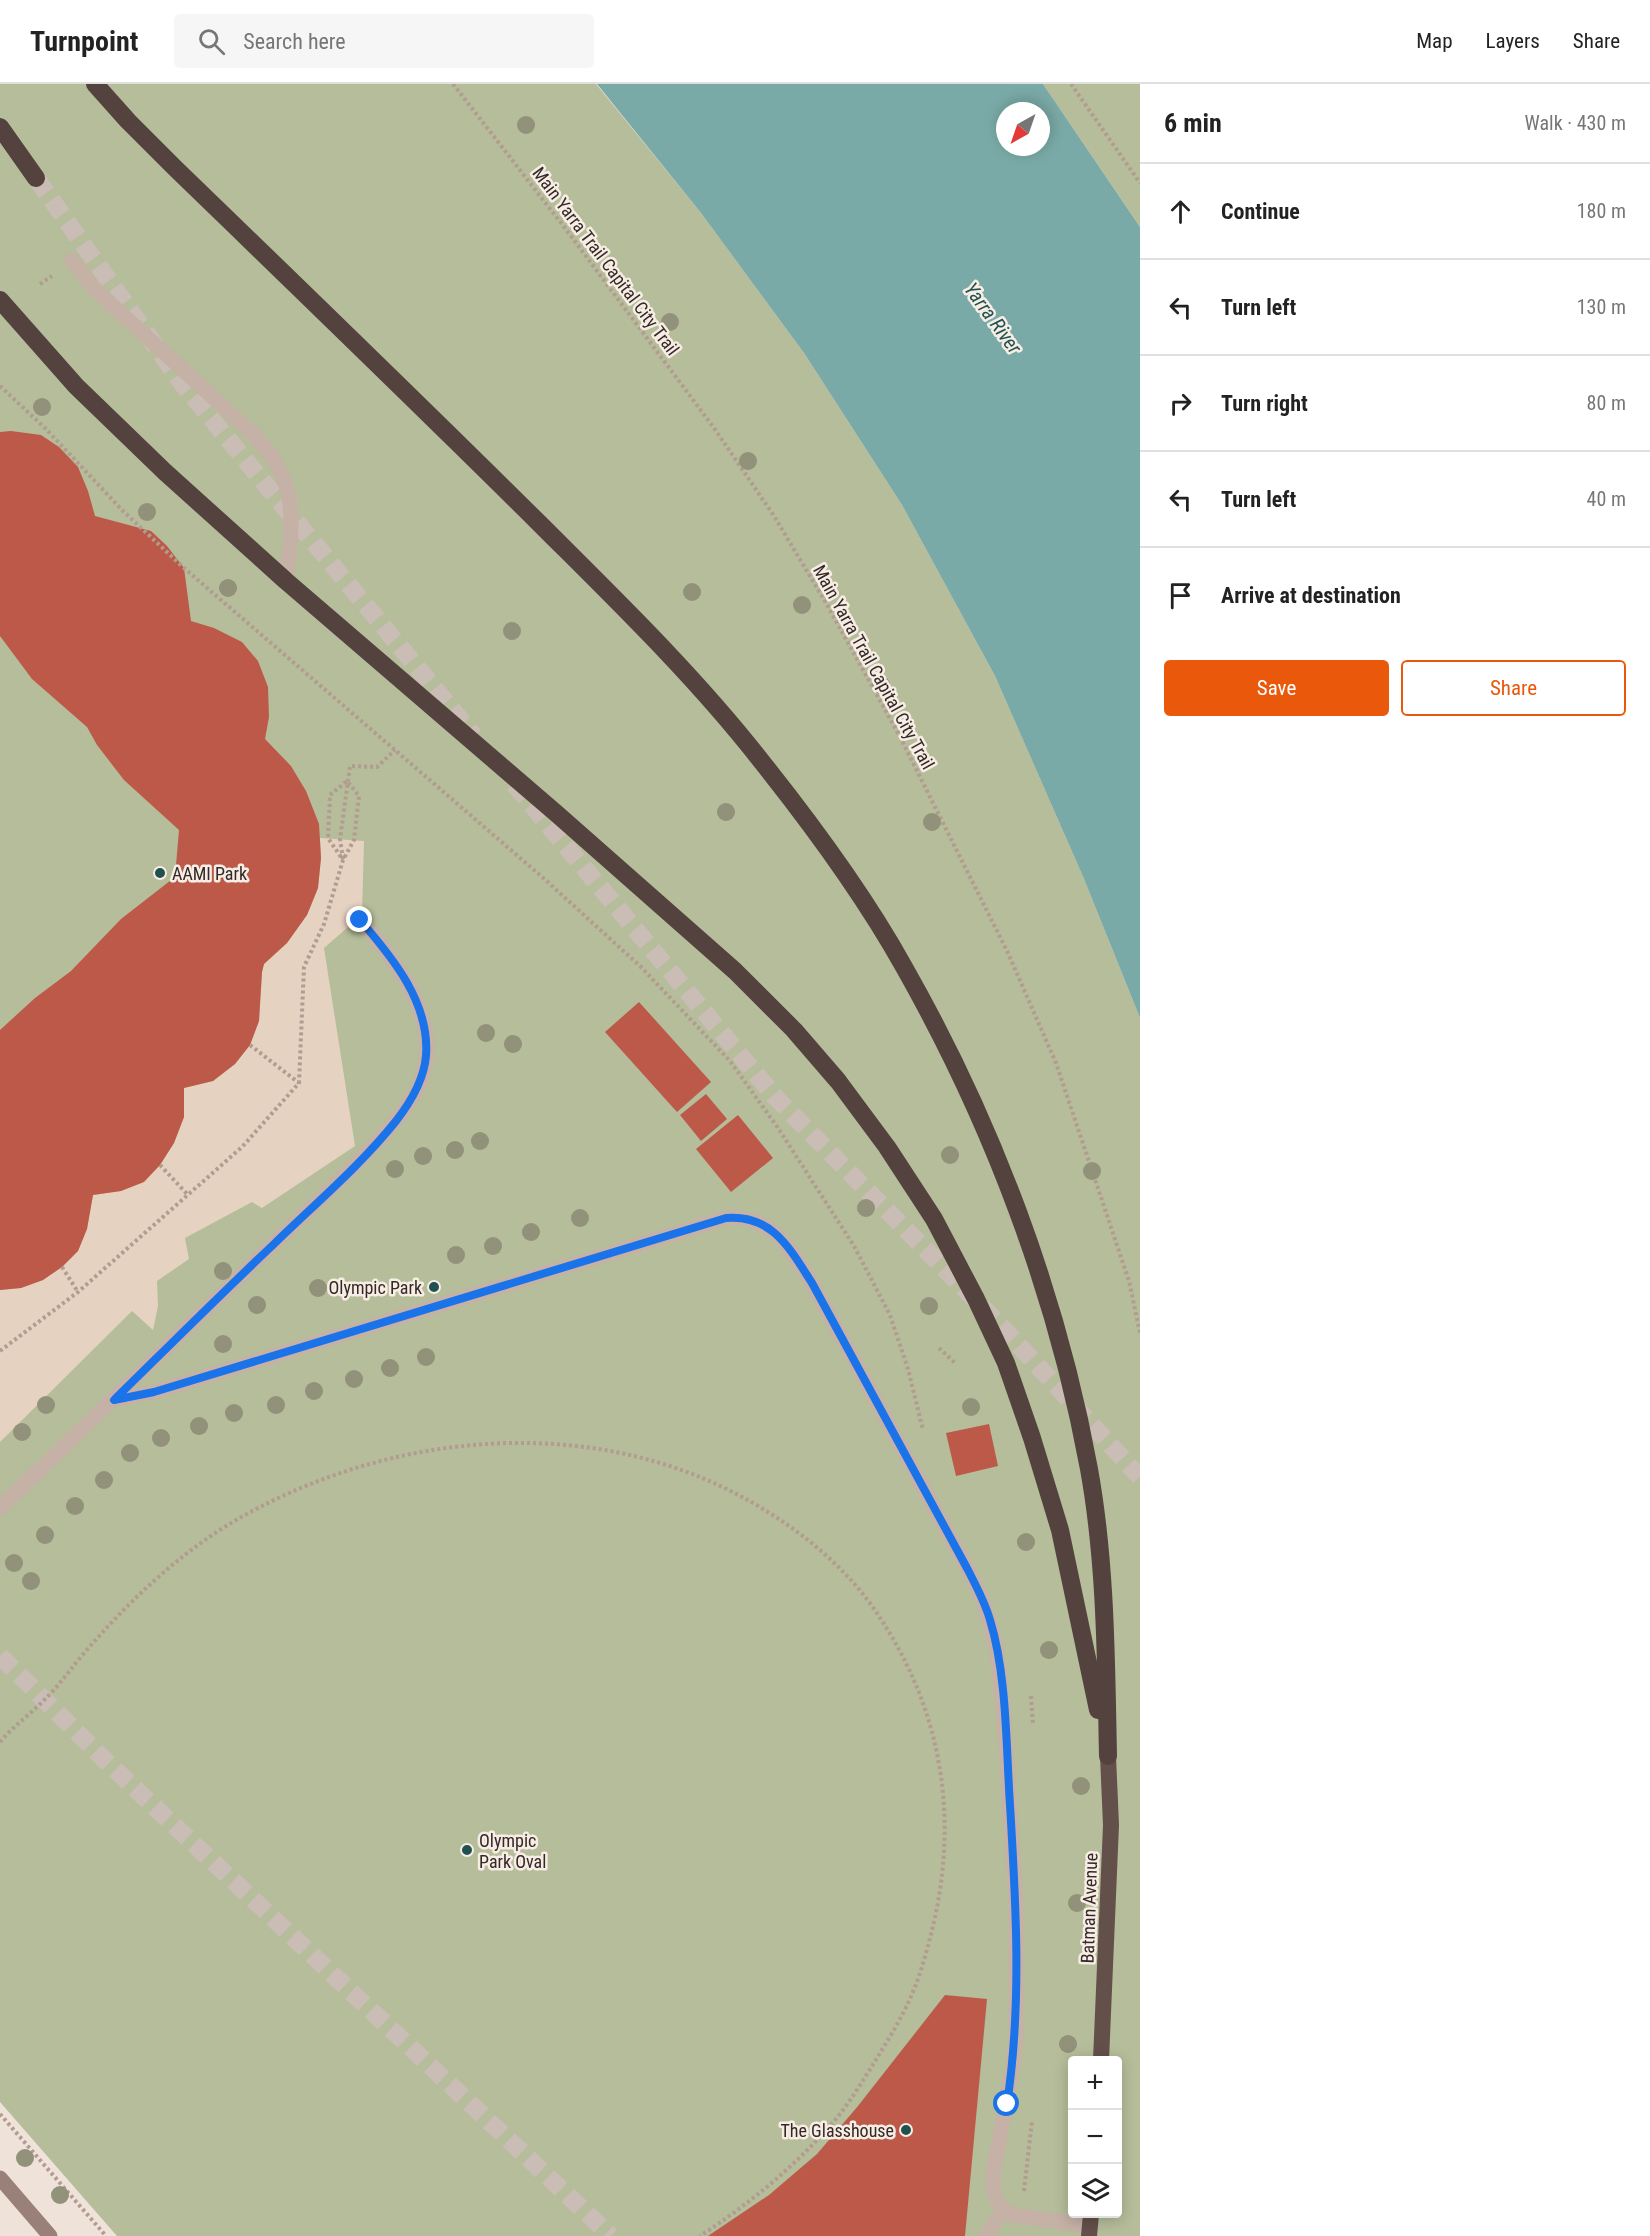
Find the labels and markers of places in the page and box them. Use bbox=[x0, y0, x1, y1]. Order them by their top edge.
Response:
place label: AAMI Park bbox=[172, 863, 247, 884]
marker: AAMI Park bbox=[153, 866, 167, 880]
place label: Olympic Park bbox=[328, 1277, 422, 1298]
marker: Olympic Park bbox=[427, 1280, 441, 1294]
place label: Olympic Park Oval bbox=[479, 1830, 546, 1872]
marker: Olympic Park Oval bbox=[460, 1843, 474, 1857]
place label: The Glasshouse bbox=[780, 2120, 894, 2141]
marker: The Glasshouse bbox=[899, 2123, 913, 2137]

